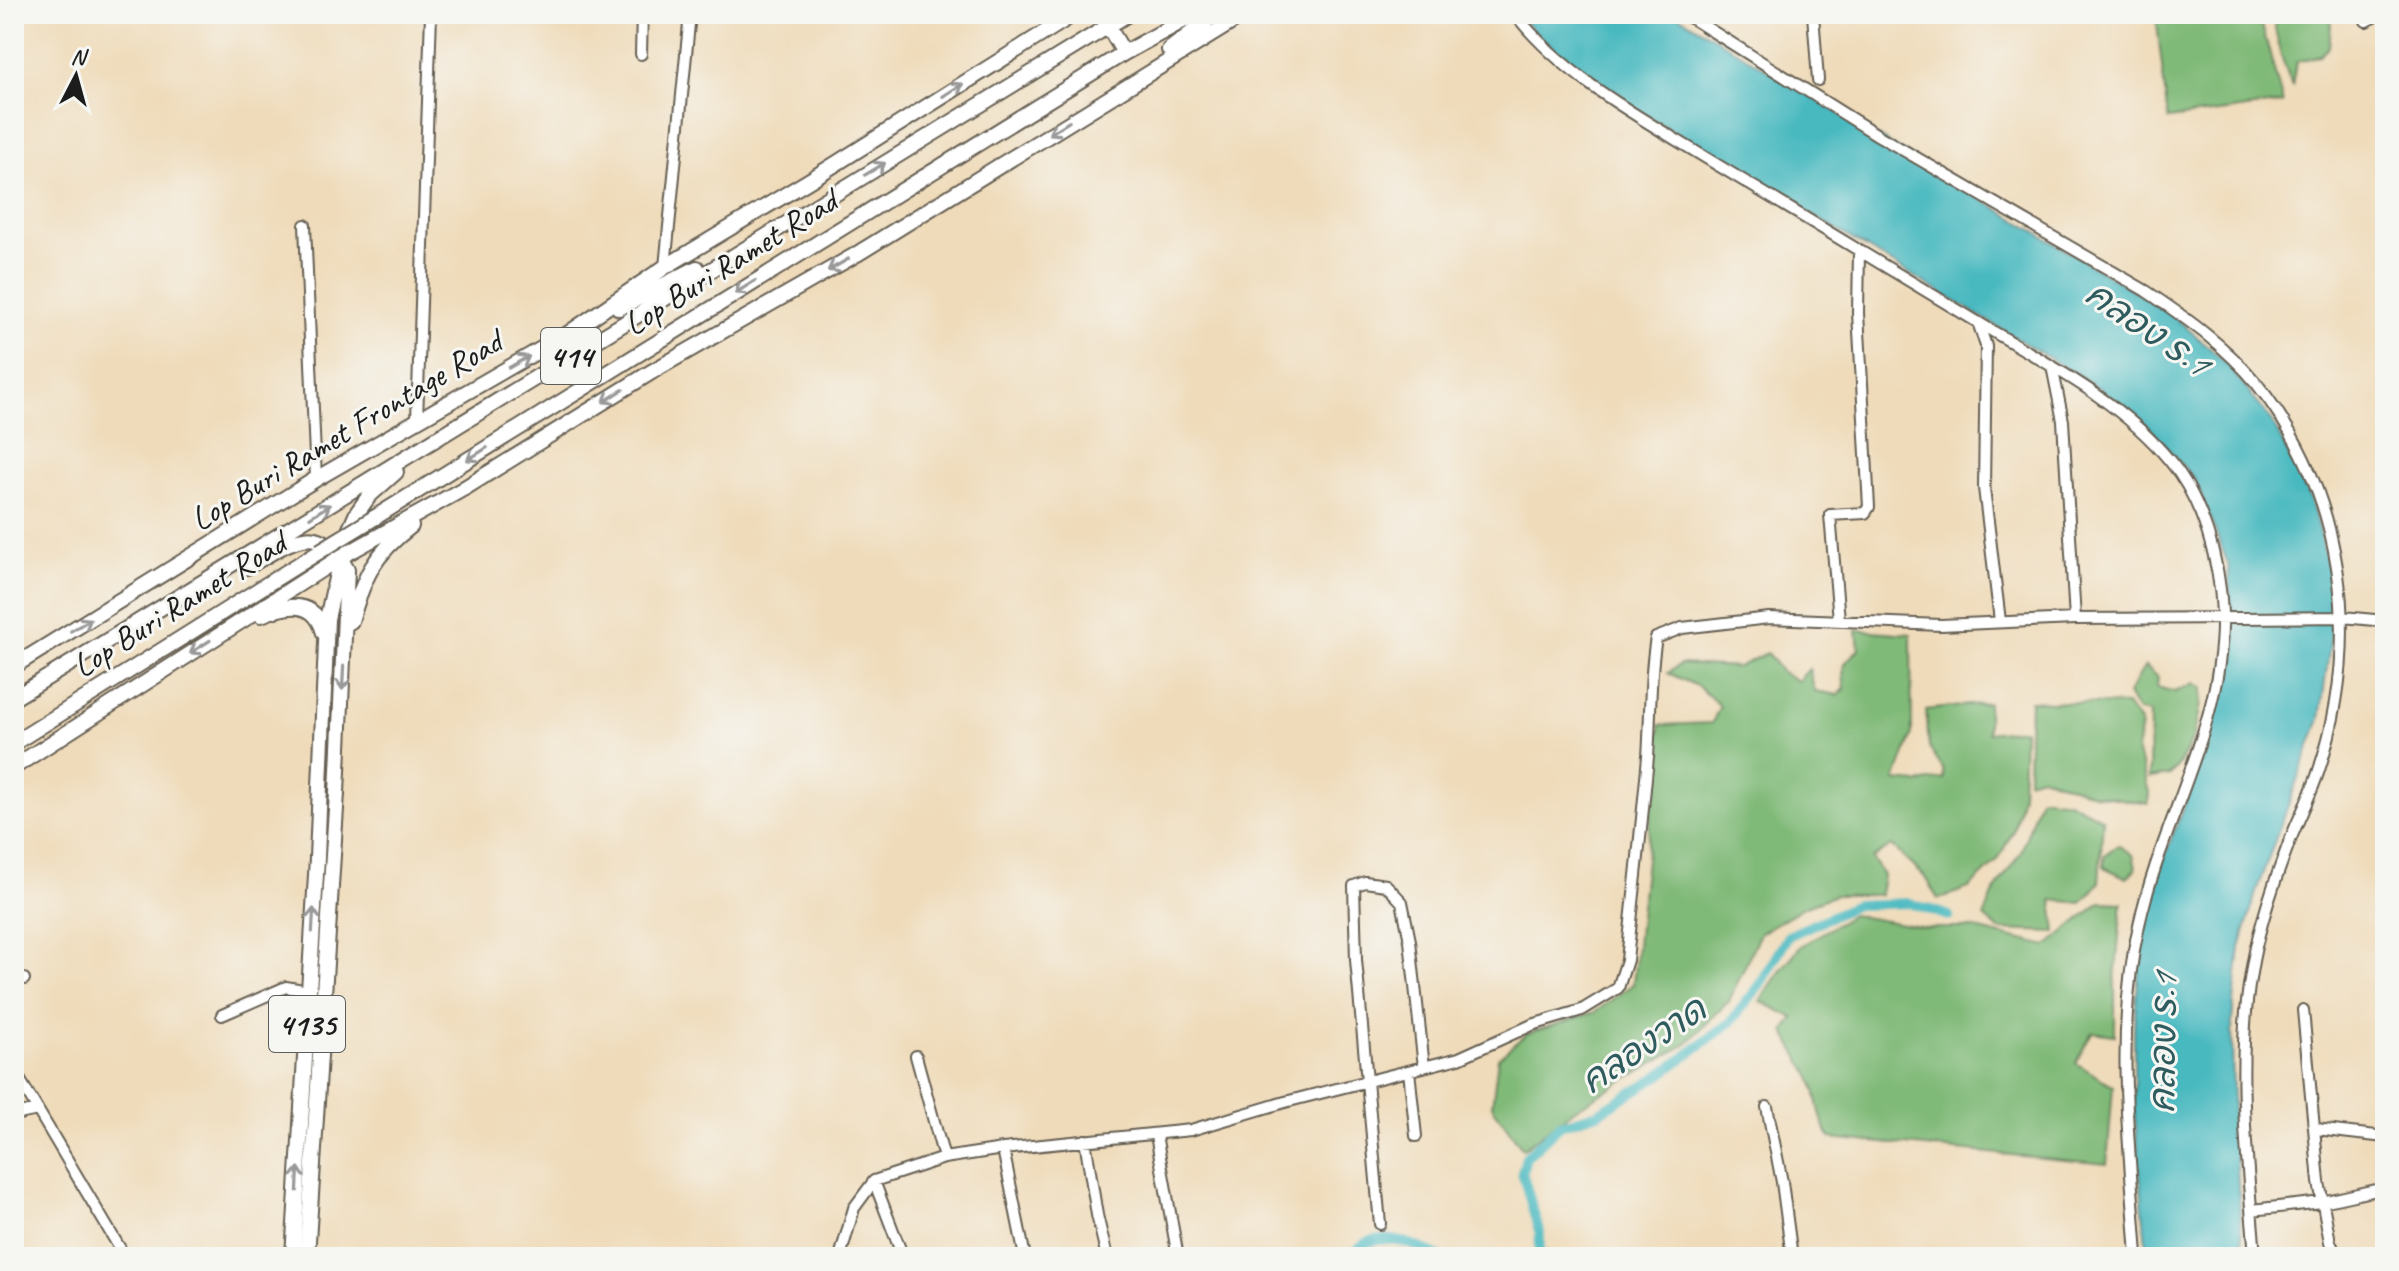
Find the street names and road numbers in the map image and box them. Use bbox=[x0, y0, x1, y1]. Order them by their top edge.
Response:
street label: Lop Buri Ramet Road bbox=[615, 176, 849, 345]
street label: Lop Buri Ramet Frontage Road bbox=[182, 318, 514, 540]
road number: 414 bbox=[541, 328, 601, 384]
street label: Lop Buri Ramet Road bbox=[64, 518, 298, 687]
road number: 4135 bbox=[269, 996, 345, 1052]

